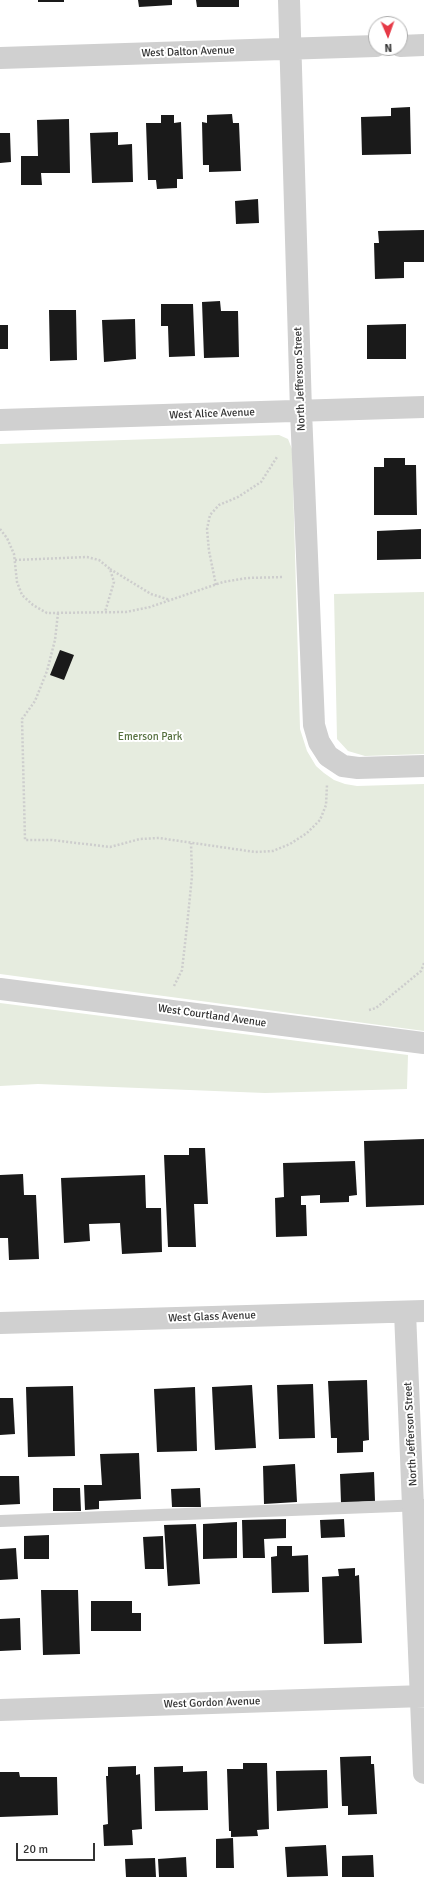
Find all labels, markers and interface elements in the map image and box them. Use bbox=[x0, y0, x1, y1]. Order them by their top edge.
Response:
north arrow bbox=[368, 16, 408, 56]
text: N bbox=[384, 41, 392, 54]
street label: West Dalton Avenue bbox=[141, 44, 235, 60]
street label: North Jefferson Street bbox=[292, 327, 308, 431]
street label: West Alice Avenue bbox=[169, 406, 255, 422]
park label: Emerson Park bbox=[118, 730, 182, 744]
street label: West Courtland Avenue bbox=[157, 1002, 267, 1030]
street label: West Glass Avenue bbox=[168, 1309, 256, 1325]
street label: North Jefferson Street bbox=[402, 1382, 420, 1486]
street label: West Gordon Avenue bbox=[163, 1695, 261, 1711]
scale bar bbox=[18, 1835, 97, 1861]
text: 20 m bbox=[23, 1842, 48, 1857]

